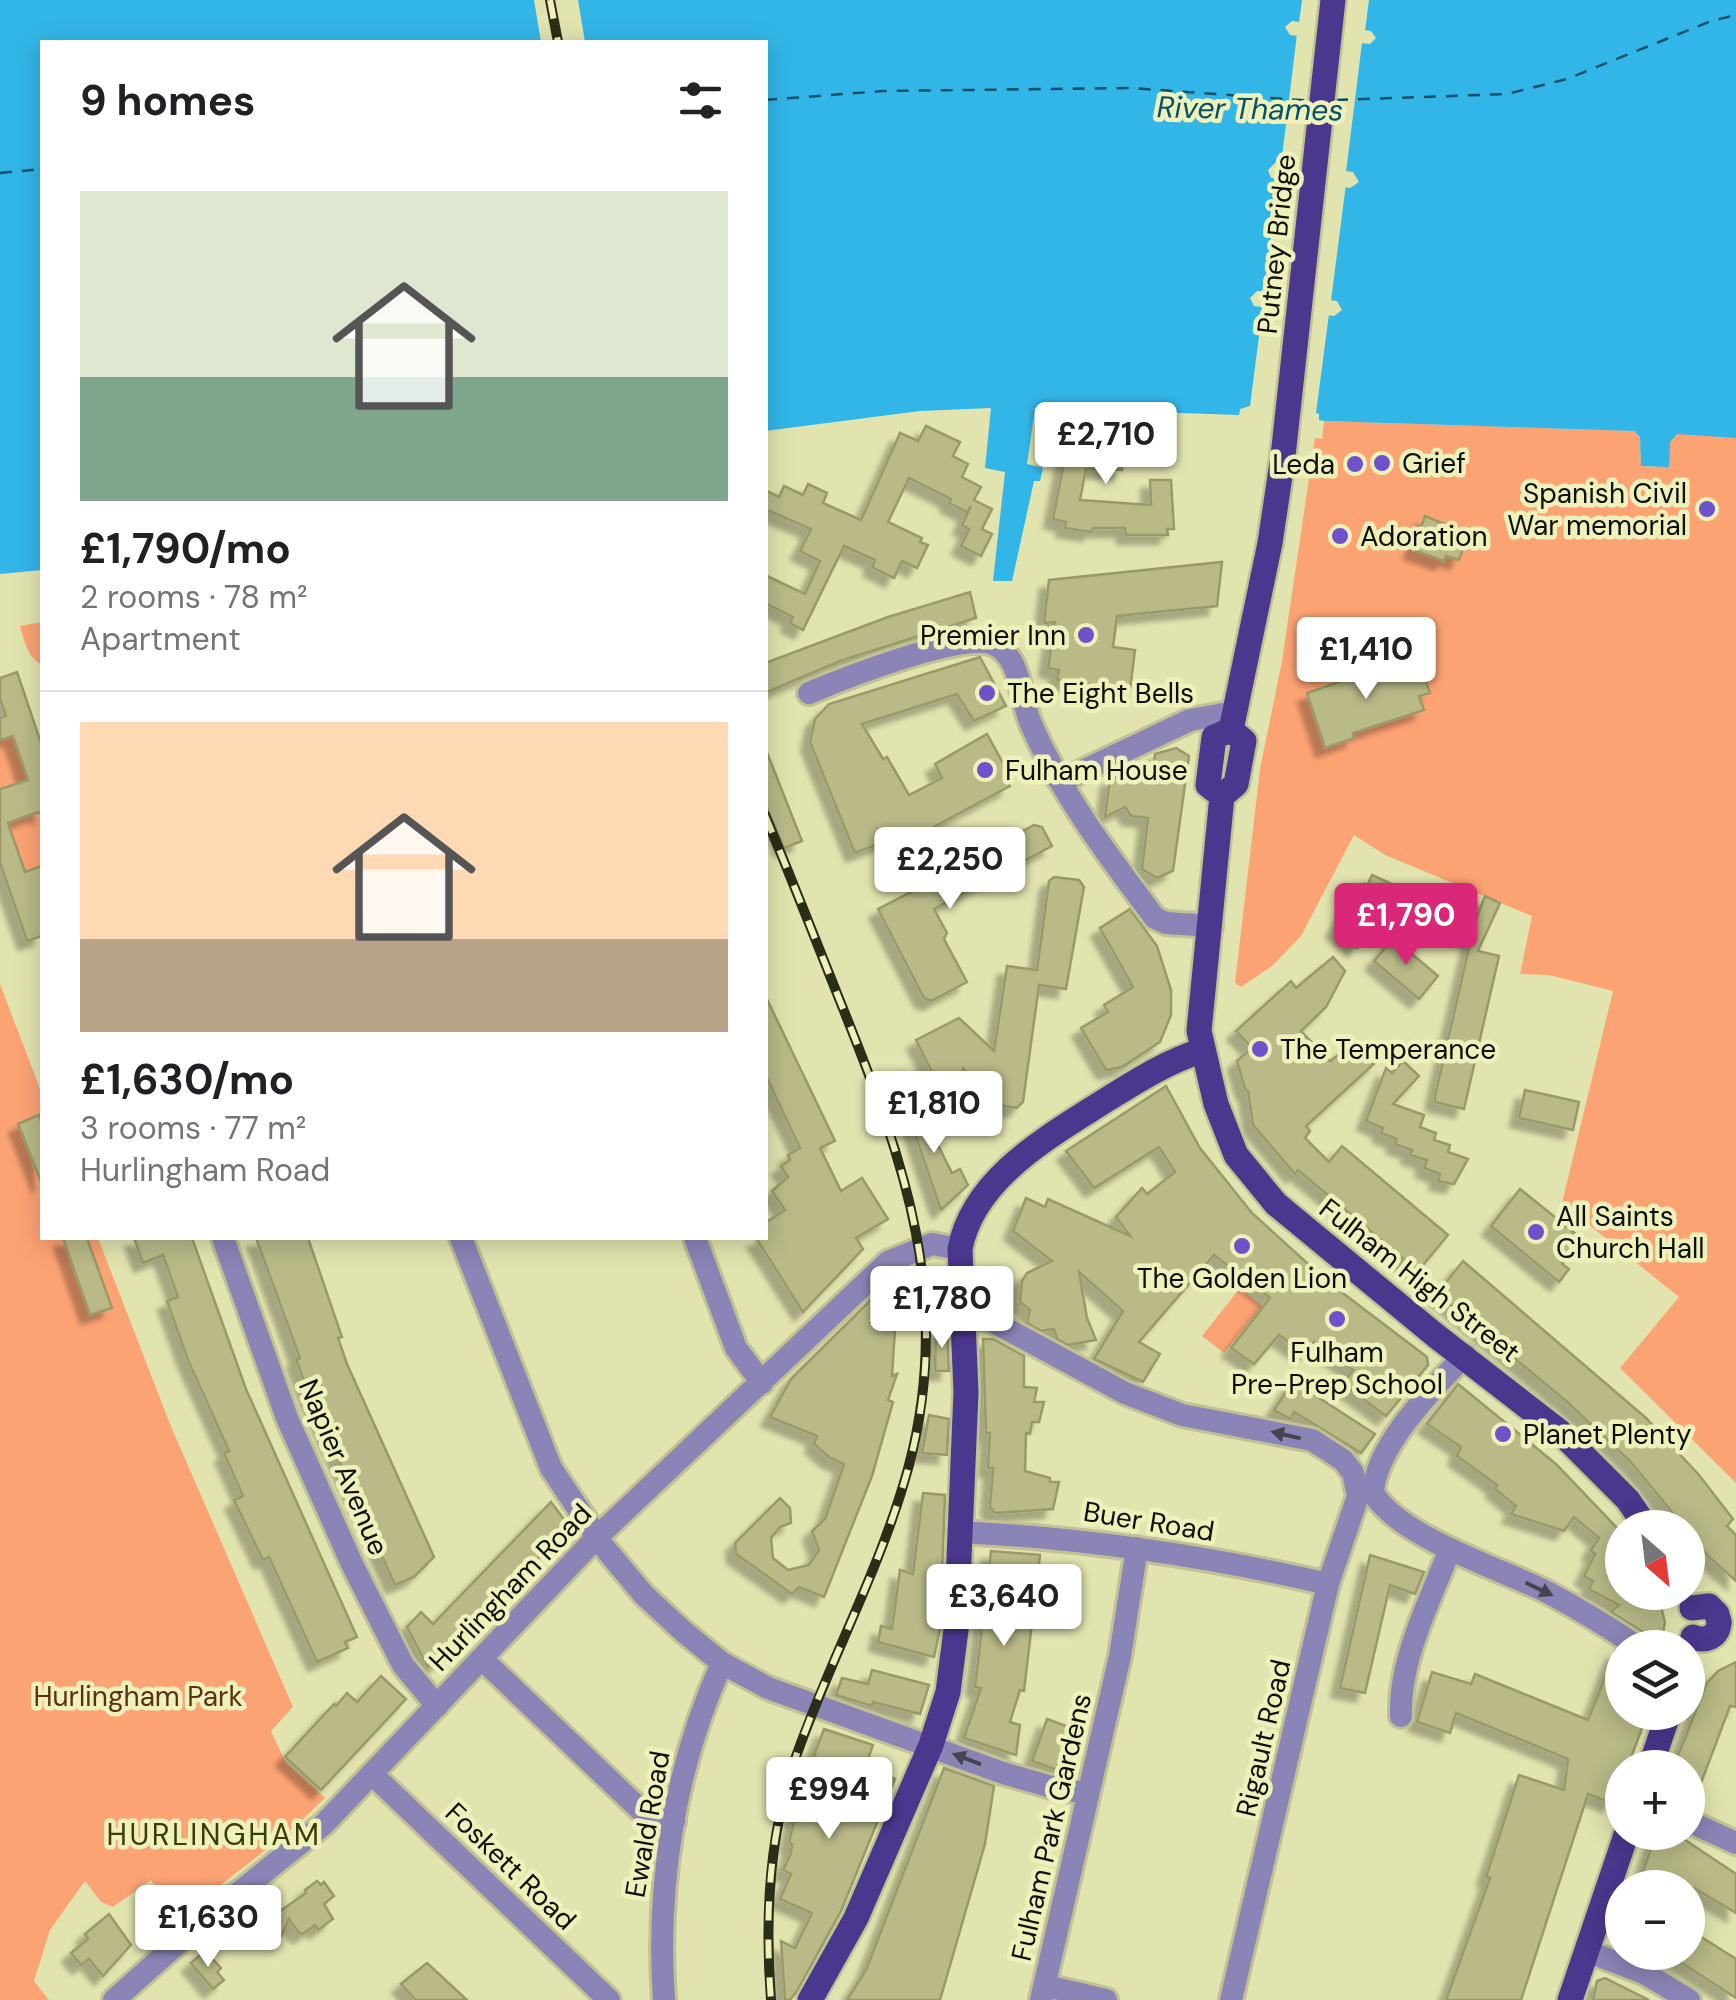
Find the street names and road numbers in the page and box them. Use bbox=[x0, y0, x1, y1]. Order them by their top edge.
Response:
street label: Putney Bridge bbox=[1249, 153, 1304, 336]
street label: Fulham High Street bbox=[1312, 1190, 1528, 1370]
street label: Napier Avenue bbox=[290, 1374, 397, 1561]
street label: Buer Road bbox=[1081, 1493, 1217, 1550]
street label: Hurlingham Road bbox=[421, 1496, 600, 1679]
street label: Rigault Road bbox=[1227, 1656, 1300, 1820]
street label: Fulham Park Gardens bbox=[1003, 1690, 1100, 1965]
street label: Ewald Road bbox=[616, 1748, 679, 1900]
street label: Foskett Road bbox=[437, 1795, 584, 1938]

